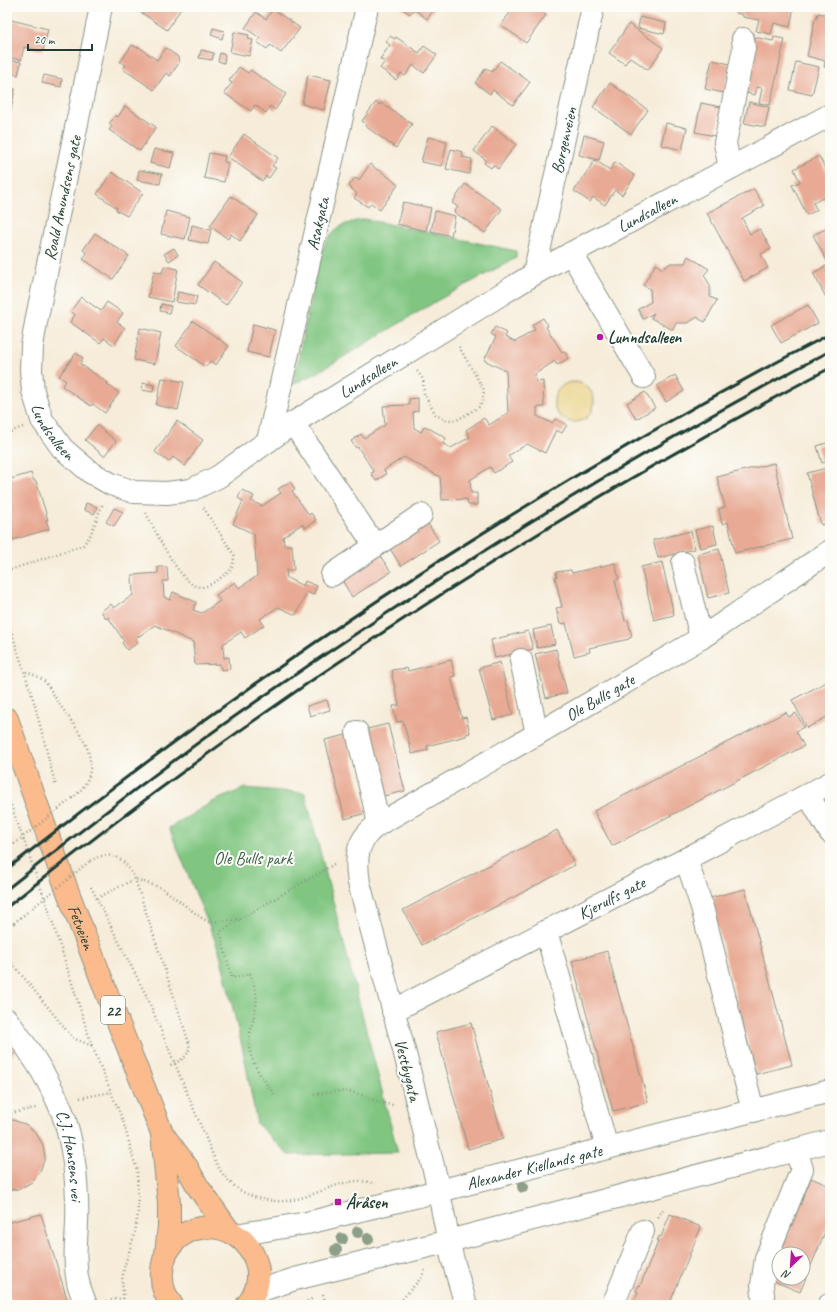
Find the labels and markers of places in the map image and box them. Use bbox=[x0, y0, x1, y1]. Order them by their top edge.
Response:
place label: Lunndsalleen bbox=[608, 327, 683, 348]
marker: Lunndsalleen bbox=[595, 332, 605, 342]
place label: Åråsen bbox=[346, 1192, 389, 1213]
marker: Åråsen bbox=[333, 1197, 343, 1207]

